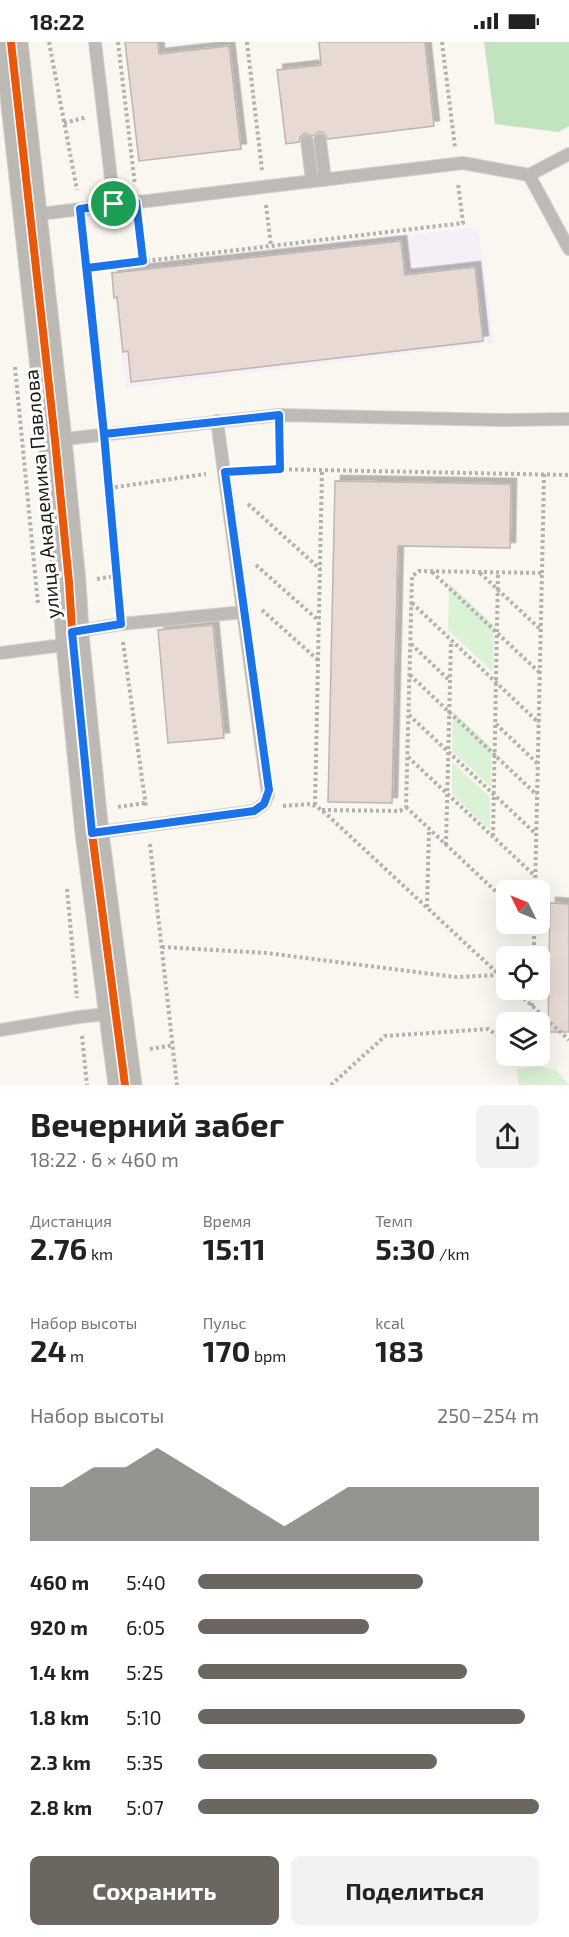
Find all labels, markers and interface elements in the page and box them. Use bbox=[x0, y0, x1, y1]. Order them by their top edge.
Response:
text: 18:22 bbox=[30, 8, 84, 34]
pin bbox=[88, 178, 139, 229]
icon: arrive bbox=[97, 187, 130, 220]
street label: улица Академика Павлова bbox=[18, 368, 65, 620]
north arrow bbox=[496, 880, 550, 934]
map controls bbox=[496, 880, 550, 1066]
button: locate bbox=[496, 946, 550, 1000]
button: layers bbox=[496, 1012, 550, 1066]
text: Вечерний забег bbox=[30, 1104, 284, 1144]
button: share bbox=[476, 1105, 539, 1168]
text: 18:22 · 6 × 460 m bbox=[30, 1147, 179, 1171]
text: Дистанция bbox=[30, 1211, 112, 1230]
text: Время bbox=[203, 1211, 251, 1230]
text: Темп bbox=[375, 1211, 413, 1230]
text: 2.76 bbox=[30, 1230, 87, 1266]
text: 15:11 bbox=[203, 1230, 266, 1266]
text: 5:30 bbox=[375, 1230, 436, 1266]
text: km bbox=[87, 1244, 113, 1263]
text: /km bbox=[436, 1244, 470, 1263]
text: Набор высоты bbox=[30, 1313, 137, 1332]
text: Пульс bbox=[203, 1313, 246, 1332]
text: kcal bbox=[375, 1313, 405, 1332]
text: 24 bbox=[30, 1332, 67, 1368]
text: 170 bbox=[203, 1332, 250, 1368]
text: 183 bbox=[375, 1332, 424, 1368]
text: m bbox=[67, 1346, 84, 1365]
text: bpm bbox=[250, 1346, 286, 1365]
text: Набор высоты bbox=[30, 1403, 164, 1427]
text: 250–254 m bbox=[437, 1403, 539, 1427]
text: 460 m bbox=[30, 1570, 89, 1594]
text: 5:40 bbox=[126, 1570, 166, 1594]
text: 920 m bbox=[30, 1615, 88, 1639]
text: 6:05 bbox=[126, 1615, 165, 1639]
text: 1.4 km bbox=[30, 1660, 89, 1684]
text: 5:25 bbox=[126, 1660, 163, 1684]
text: 1.8 km bbox=[30, 1705, 89, 1729]
text: 5:10 bbox=[126, 1705, 161, 1729]
text: 2.3 km bbox=[30, 1750, 91, 1774]
text: 5:35 bbox=[126, 1750, 163, 1774]
text: 2.8 km bbox=[30, 1795, 92, 1819]
text: 5:07 bbox=[126, 1795, 164, 1819]
button: Сохранить bbox=[30, 1856, 279, 1925]
button: Поделиться bbox=[291, 1856, 539, 1925]

